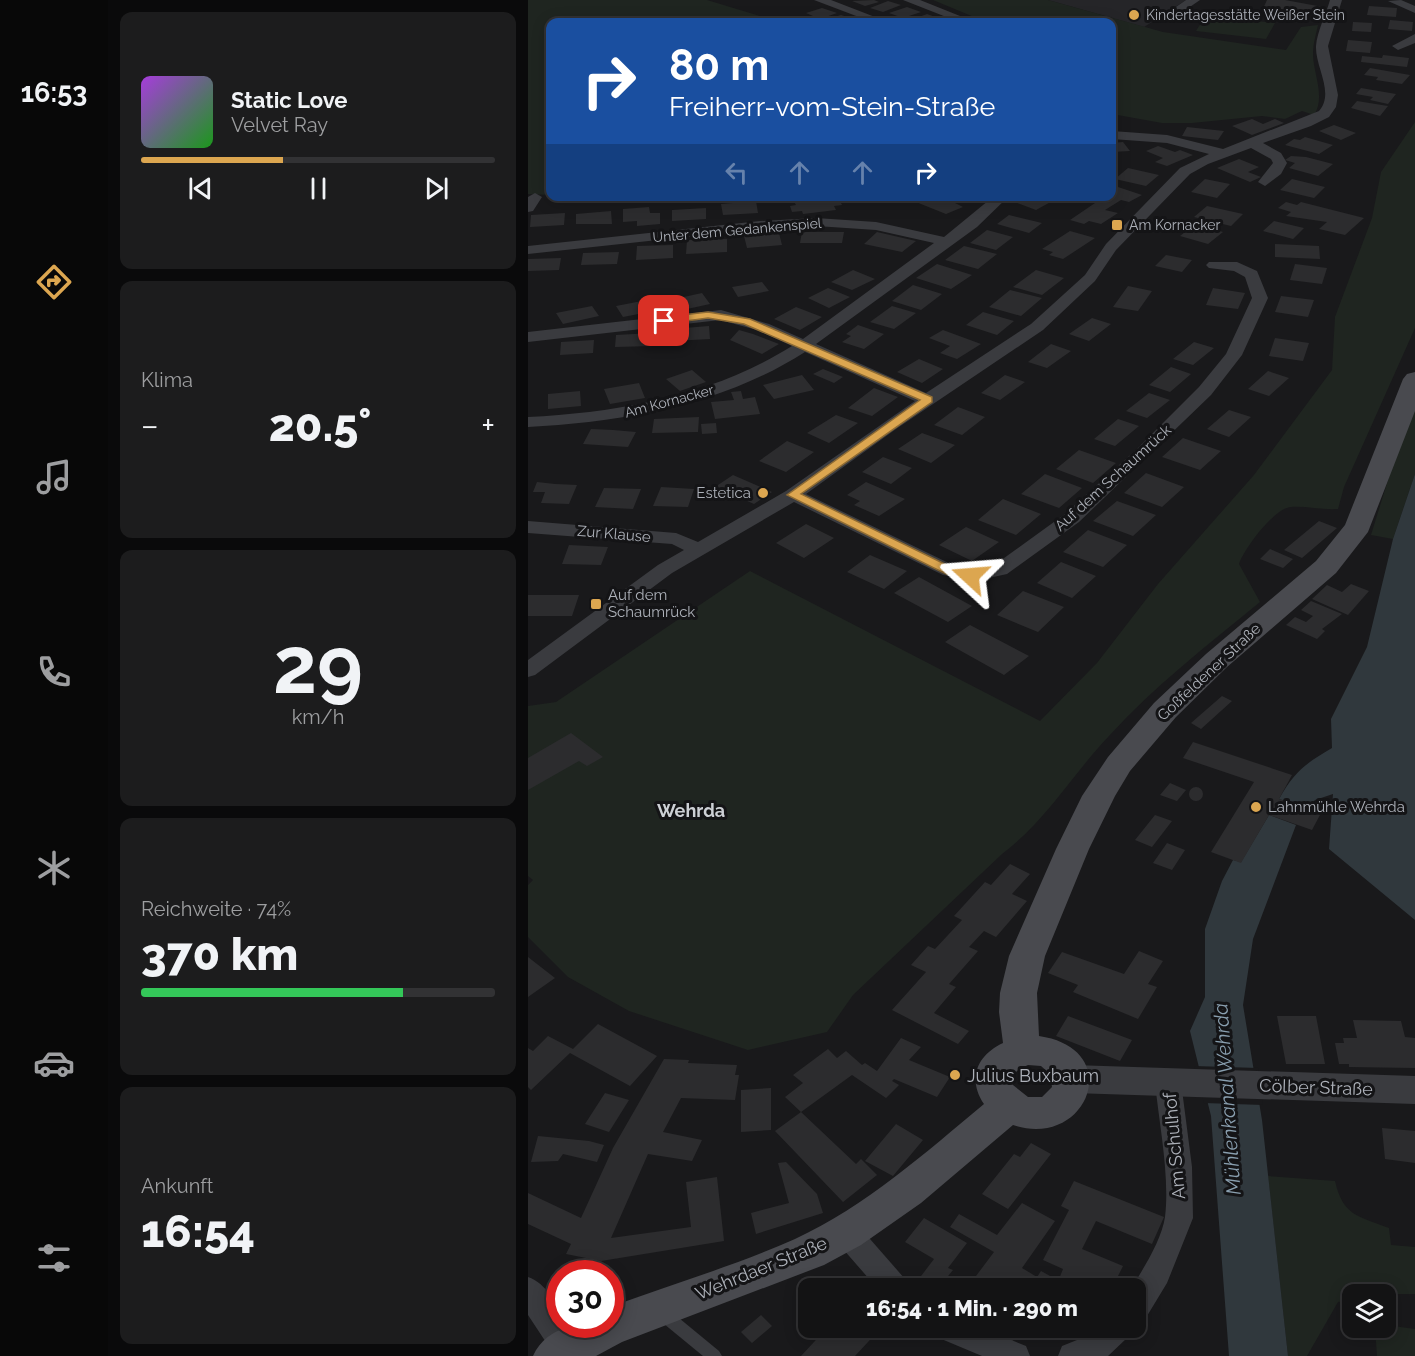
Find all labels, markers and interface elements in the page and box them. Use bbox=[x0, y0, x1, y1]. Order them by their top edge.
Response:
place label: Kindertagesstätte Weißer Stein bbox=[1146, 7, 1345, 23]
marker: Kindertagesstätte Weißer Stein bbox=[1127, 8, 1141, 22]
text: 80 m bbox=[669, 41, 769, 90]
icon: right bbox=[570, 42, 648, 120]
text: 16:53 bbox=[21, 77, 87, 108]
text: Static Love bbox=[231, 87, 348, 113]
text: Freiherr-vom-Stein-Straße bbox=[669, 91, 995, 122]
text: Velvet Ray bbox=[231, 113, 328, 137]
icon: left bbox=[720, 156, 753, 189]
icon: ahead bbox=[783, 156, 816, 189]
icon: ahead bbox=[846, 156, 879, 189]
icon: right bbox=[909, 156, 942, 189]
icon: previous bbox=[184, 172, 217, 205]
icon: pause bbox=[302, 172, 335, 205]
icon: next bbox=[420, 172, 453, 205]
street label: Unter dem Gedankenspiel bbox=[652, 215, 822, 245]
place label: Am Kornacker bbox=[1129, 217, 1220, 233]
marker: Am Kornacker bbox=[1110, 218, 1124, 232]
icon: directions bbox=[33, 261, 75, 303]
pin bbox=[638, 295, 689, 346]
icon: arrive bbox=[647, 304, 680, 337]
text: Klima bbox=[141, 368, 193, 392]
street label: Am Kornacker bbox=[623, 381, 715, 421]
text: 20.5° bbox=[269, 399, 371, 452]
text: − bbox=[141, 406, 159, 445]
text: + bbox=[481, 406, 495, 445]
street label: Auf dem Schaumrück bbox=[1051, 421, 1175, 535]
icon: music bbox=[33, 456, 75, 498]
place label: Estetica bbox=[696, 484, 751, 502]
marker: Estetica bbox=[756, 486, 770, 500]
street label: Zur Klause bbox=[576, 522, 652, 546]
position arrow bbox=[938, 544, 1002, 608]
place label: Auf dem Schaumrück bbox=[608, 586, 695, 621]
marker: Auf dem Schaumrück bbox=[589, 597, 603, 611]
street label: Goßfeldener Straße bbox=[1154, 619, 1264, 724]
text: 29 bbox=[273, 620, 363, 711]
icon: phone bbox=[33, 651, 75, 693]
text: km/h bbox=[292, 705, 344, 729]
place label: Lahnmühle Wehrda bbox=[1268, 798, 1405, 816]
district label: Wehrda bbox=[657, 800, 725, 821]
marker: Lahnmühle Wehrda bbox=[1249, 800, 1263, 814]
icon: climate bbox=[33, 847, 75, 889]
text: Reichweite · 74% bbox=[141, 897, 291, 921]
text: 370 km bbox=[141, 928, 298, 981]
water label: Mühlenkanal Wehrda bbox=[1208, 1002, 1246, 1196]
icon: car bbox=[33, 1042, 75, 1084]
place label: Julius Buxbaum bbox=[967, 1065, 1099, 1086]
marker: Julius Buxbaum bbox=[948, 1068, 962, 1082]
street label: Cölber Straße bbox=[1259, 1075, 1374, 1099]
street label: Am Schulhof bbox=[1159, 1091, 1189, 1200]
text: Ankunft bbox=[141, 1174, 214, 1198]
text: 16:54 bbox=[141, 1205, 255, 1258]
street label: Wehrdaer Straße bbox=[692, 1232, 830, 1304]
icon: filters bbox=[33, 1237, 75, 1279]
speed limit sign: 30 bbox=[546, 1260, 624, 1338]
map controls bbox=[1342, 1284, 1396, 1338]
button: layers bbox=[1342, 1284, 1396, 1338]
text: 16:54 · 1 Min. · 290 m bbox=[866, 1295, 1078, 1321]

